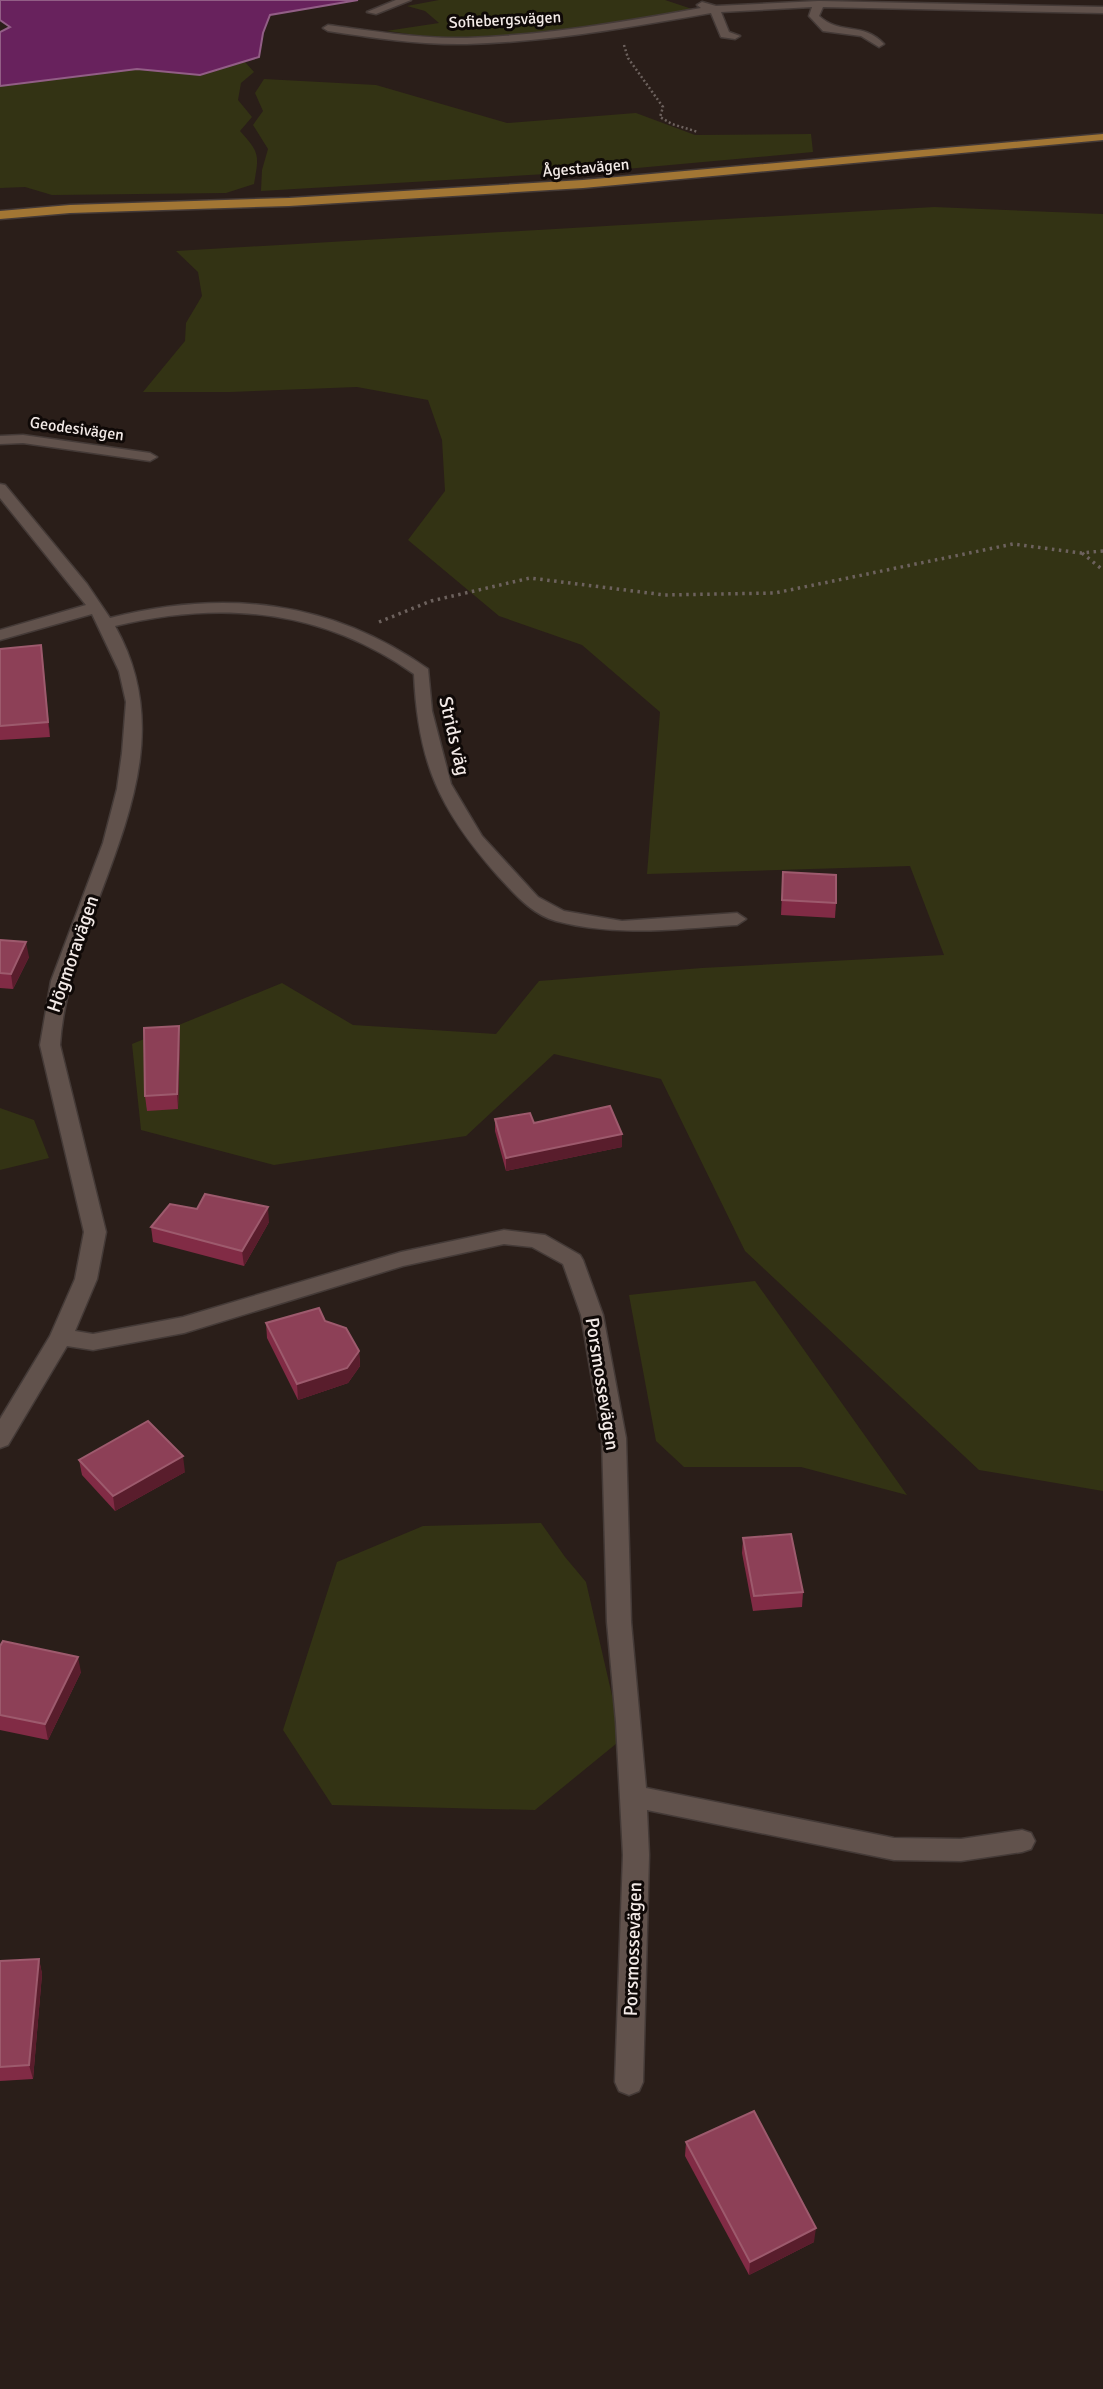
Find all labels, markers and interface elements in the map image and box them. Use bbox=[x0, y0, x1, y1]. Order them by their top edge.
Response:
street label: Sofiebergsvägen bbox=[448, 7, 562, 33]
street label: Ågestavägen bbox=[542, 154, 630, 182]
street label: Geodesivägen bbox=[29, 412, 125, 446]
street label: Strids väg bbox=[433, 694, 475, 778]
street label: Högmoravägen bbox=[42, 892, 104, 1016]
street label: Porsmossevägen bbox=[580, 1316, 624, 1452]
street label: Porsmossevägen bbox=[619, 1881, 647, 2017]

